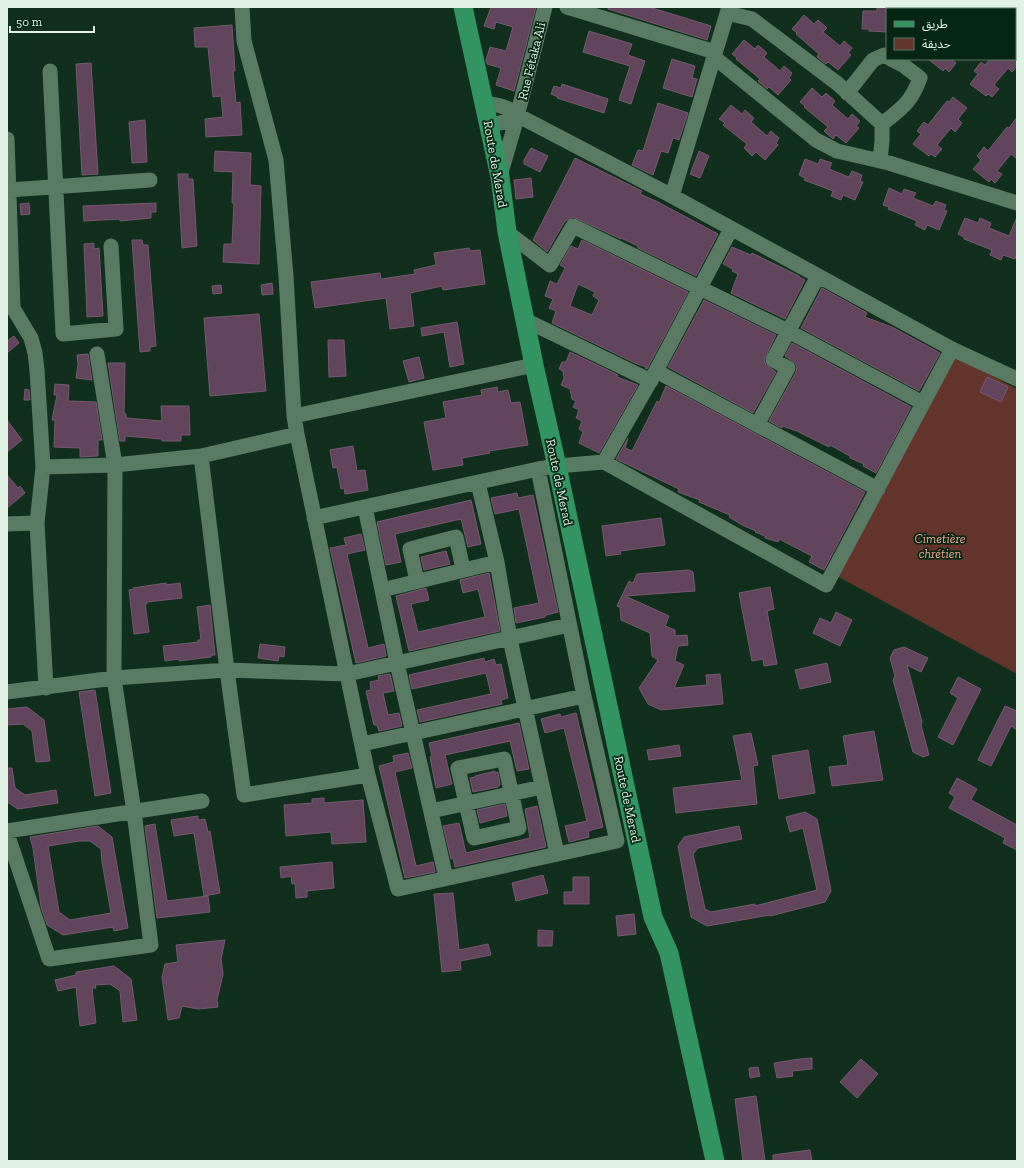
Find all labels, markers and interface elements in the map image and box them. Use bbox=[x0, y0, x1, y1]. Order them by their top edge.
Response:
scale bar bbox=[10, 8, 94, 34]
legend bbox=[886, 8, 1016, 60]
text: 50 m bbox=[16, 15, 43, 29]
text: طريق bbox=[922, 17, 948, 32]
street label: Rue Fétaka Ali bbox=[515, 20, 548, 102]
text: حديقة bbox=[922, 37, 951, 51]
street label: Route de Merad bbox=[480, 119, 511, 209]
street label: Route de Merad bbox=[543, 437, 576, 527]
park label: Cimetière chrétien bbox=[915, 531, 966, 561]
street label: Route de Merad bbox=[611, 754, 644, 844]

